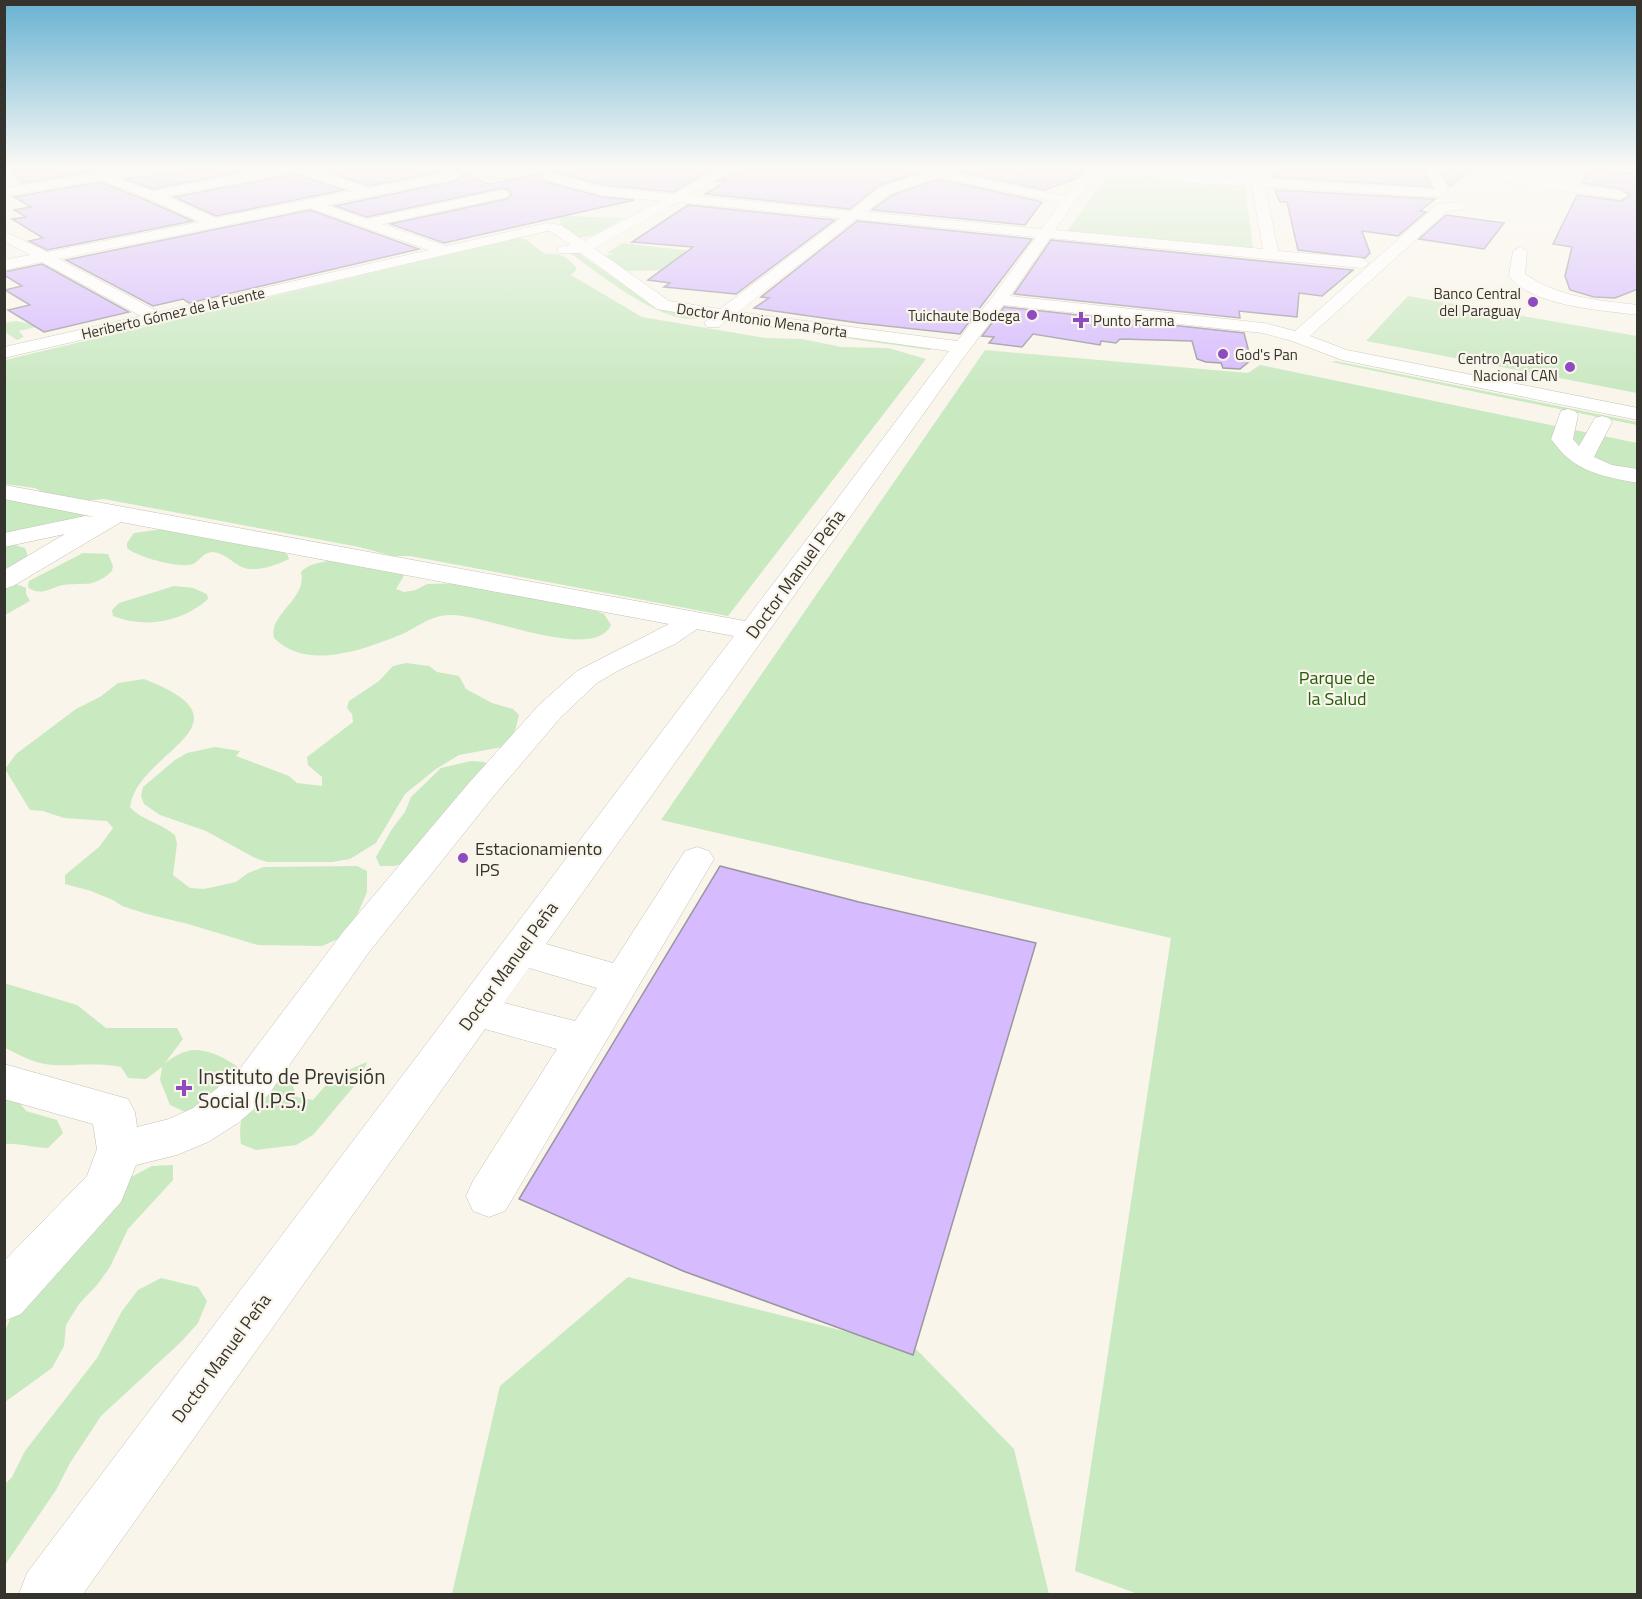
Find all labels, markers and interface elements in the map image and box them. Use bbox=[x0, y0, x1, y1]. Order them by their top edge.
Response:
street label: Heriberto Gómez de la Fuente bbox=[79, 281, 267, 345]
place label: Banco Central del Paraguay bbox=[1433, 282, 1521, 322]
marker: Banco Central del Paraguay bbox=[1526, 295, 1540, 309]
street label: Doctor Antonio Mena Porta bbox=[675, 297, 849, 343]
place label: Tuichaute Bodega bbox=[908, 304, 1020, 327]
marker: Tuichaute Bodega bbox=[1025, 308, 1039, 322]
place label: Punto Farma bbox=[1093, 309, 1175, 332]
marker: Punto Farma bbox=[1074, 313, 1088, 327]
place label: God's Pan bbox=[1235, 343, 1298, 366]
marker: God's Pan bbox=[1216, 347, 1230, 361]
place label: Centro Aquatico Nacional CAN bbox=[1458, 347, 1558, 387]
marker: Centro Aquatico Nacional CAN bbox=[1563, 360, 1577, 374]
street label: Doctor Manuel Peña bbox=[739, 504, 851, 644]
park label: Parque de la Salud bbox=[1299, 664, 1375, 712]
place label: Estacionamiento IPS bbox=[475, 835, 602, 883]
marker: Estacionamiento IPS bbox=[456, 851, 470, 865]
street label: Doctor Manuel Peña bbox=[452, 896, 564, 1036]
place label: Instituto de Previsión Social (I.P.S.) bbox=[198, 1060, 386, 1116]
marker: Instituto de Previsión Social (I.P.S.) bbox=[175, 1079, 193, 1097]
street label: Doctor Manuel Peña bbox=[165, 1288, 277, 1428]

